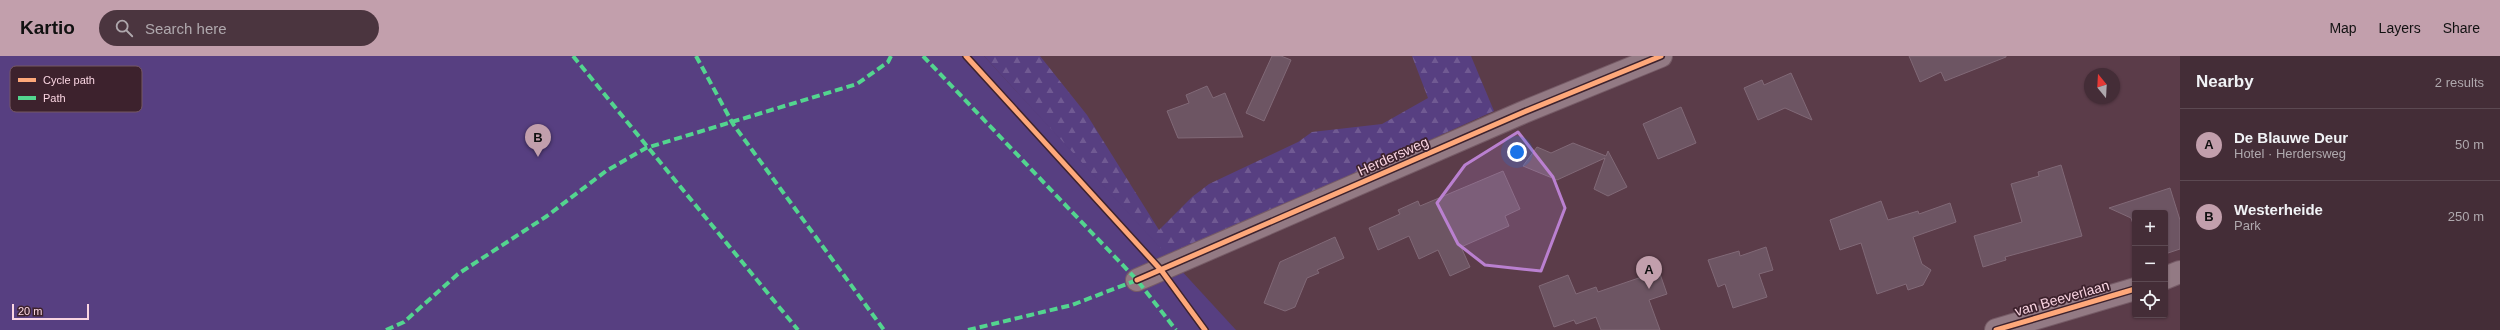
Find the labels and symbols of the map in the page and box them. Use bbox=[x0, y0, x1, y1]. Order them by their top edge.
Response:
legend bbox=[10, 66, 142, 112]
north arrow bbox=[2084, 68, 2120, 104]
text: Cycle path bbox=[43, 74, 95, 86]
text: Path bbox=[43, 92, 66, 104]
pin: B bbox=[525, 124, 551, 157]
street label: Herdersweg bbox=[1355, 133, 1431, 179]
your location bbox=[1507, 142, 1527, 162]
pin: A bbox=[1636, 256, 1662, 289]
street label: van Beeverlaan bbox=[2013, 277, 2111, 319]
scale bar bbox=[12, 302, 89, 321]

